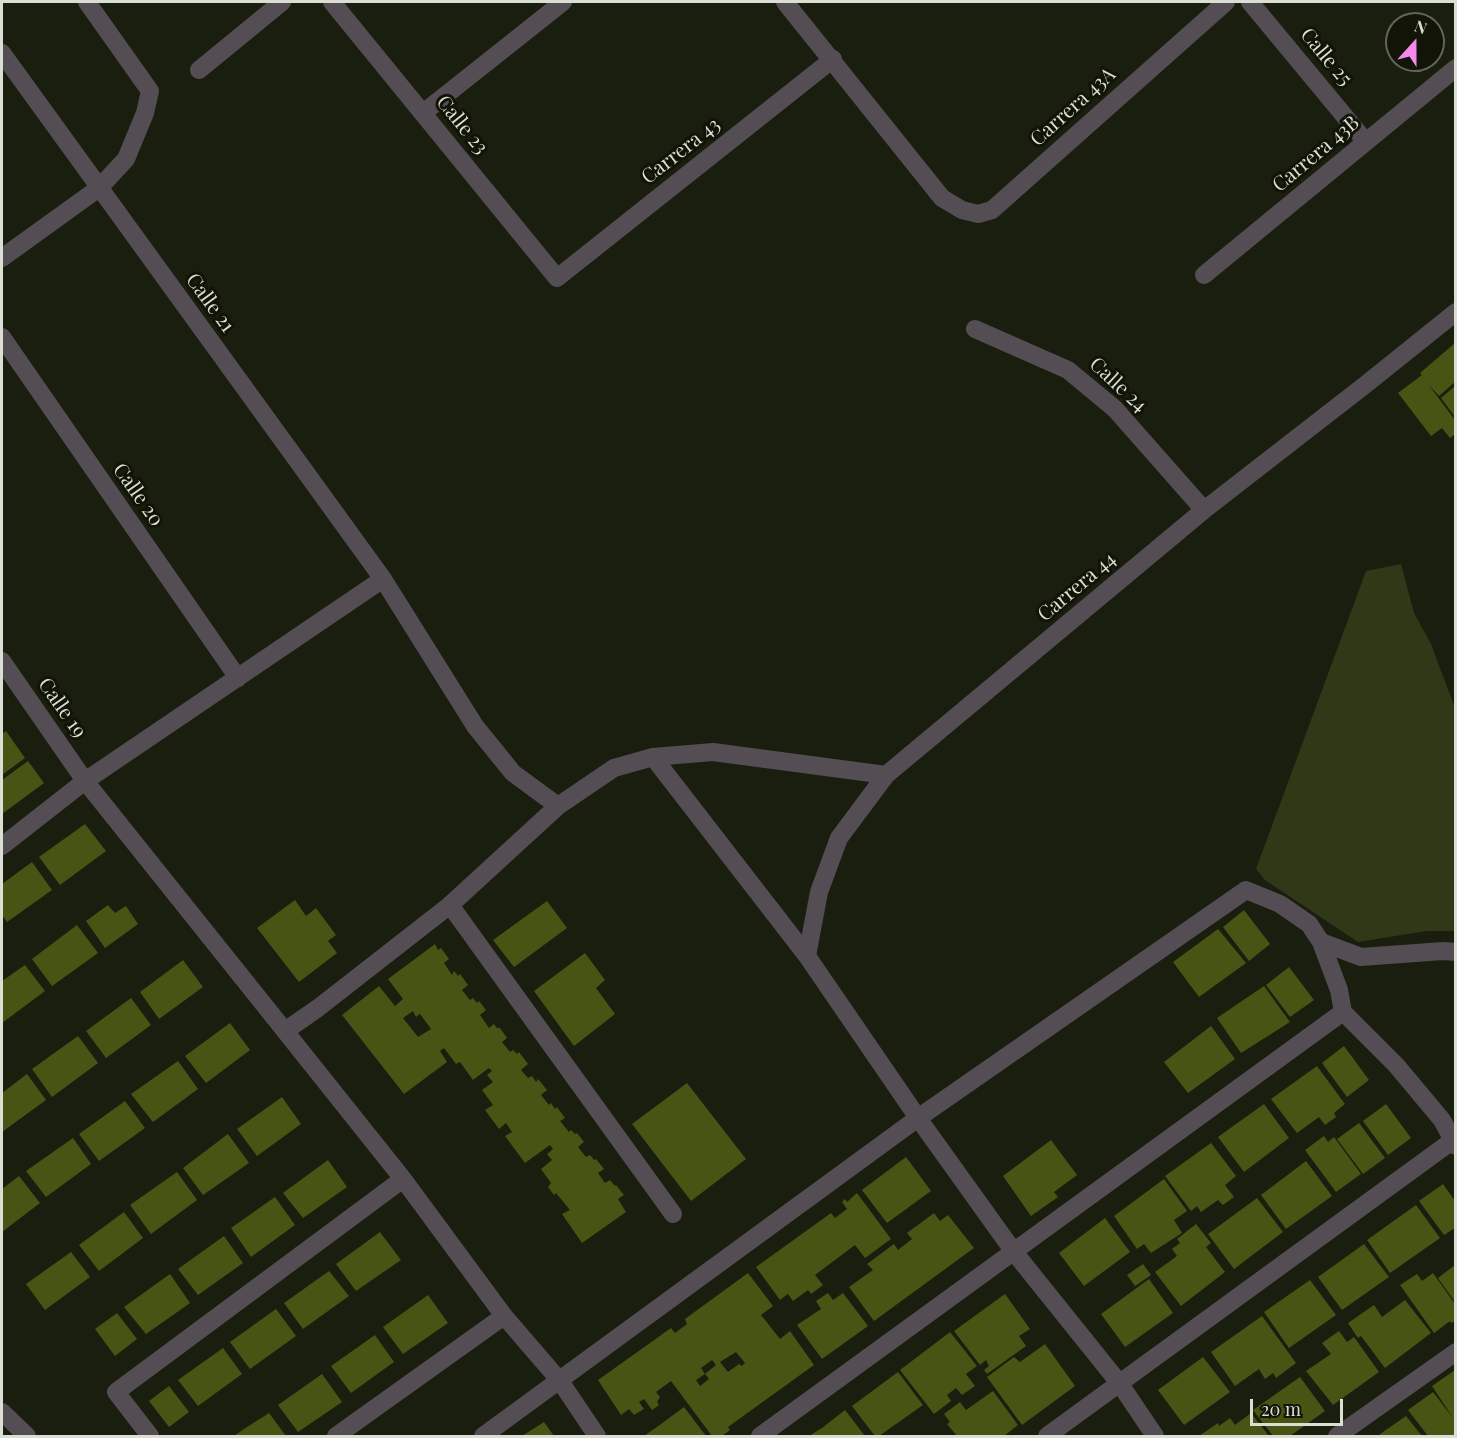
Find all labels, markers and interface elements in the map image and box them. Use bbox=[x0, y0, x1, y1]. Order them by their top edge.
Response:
north arrow bbox=[1385, 12, 1445, 72]
text: N bbox=[1412, 15, 1430, 38]
street label: Calle 25 bbox=[1295, 23, 1357, 91]
street label: Carrera 43A bbox=[1026, 63, 1120, 151]
street label: Calle 23 bbox=[431, 91, 493, 159]
street label: Carrera 43B bbox=[1268, 111, 1364, 197]
street label: Carrera 43 bbox=[637, 113, 725, 189]
street label: Calle 21 bbox=[181, 269, 239, 337]
street label: Calle 24 bbox=[1084, 353, 1152, 417]
street label: Calle 20 bbox=[108, 459, 168, 531]
street label: Carrera 44 bbox=[1033, 547, 1121, 627]
street label: Calle 19 bbox=[33, 673, 91, 743]
scale bar bbox=[1253, 1387, 1346, 1425]
text: 20 m bbox=[1261, 1397, 1301, 1421]

